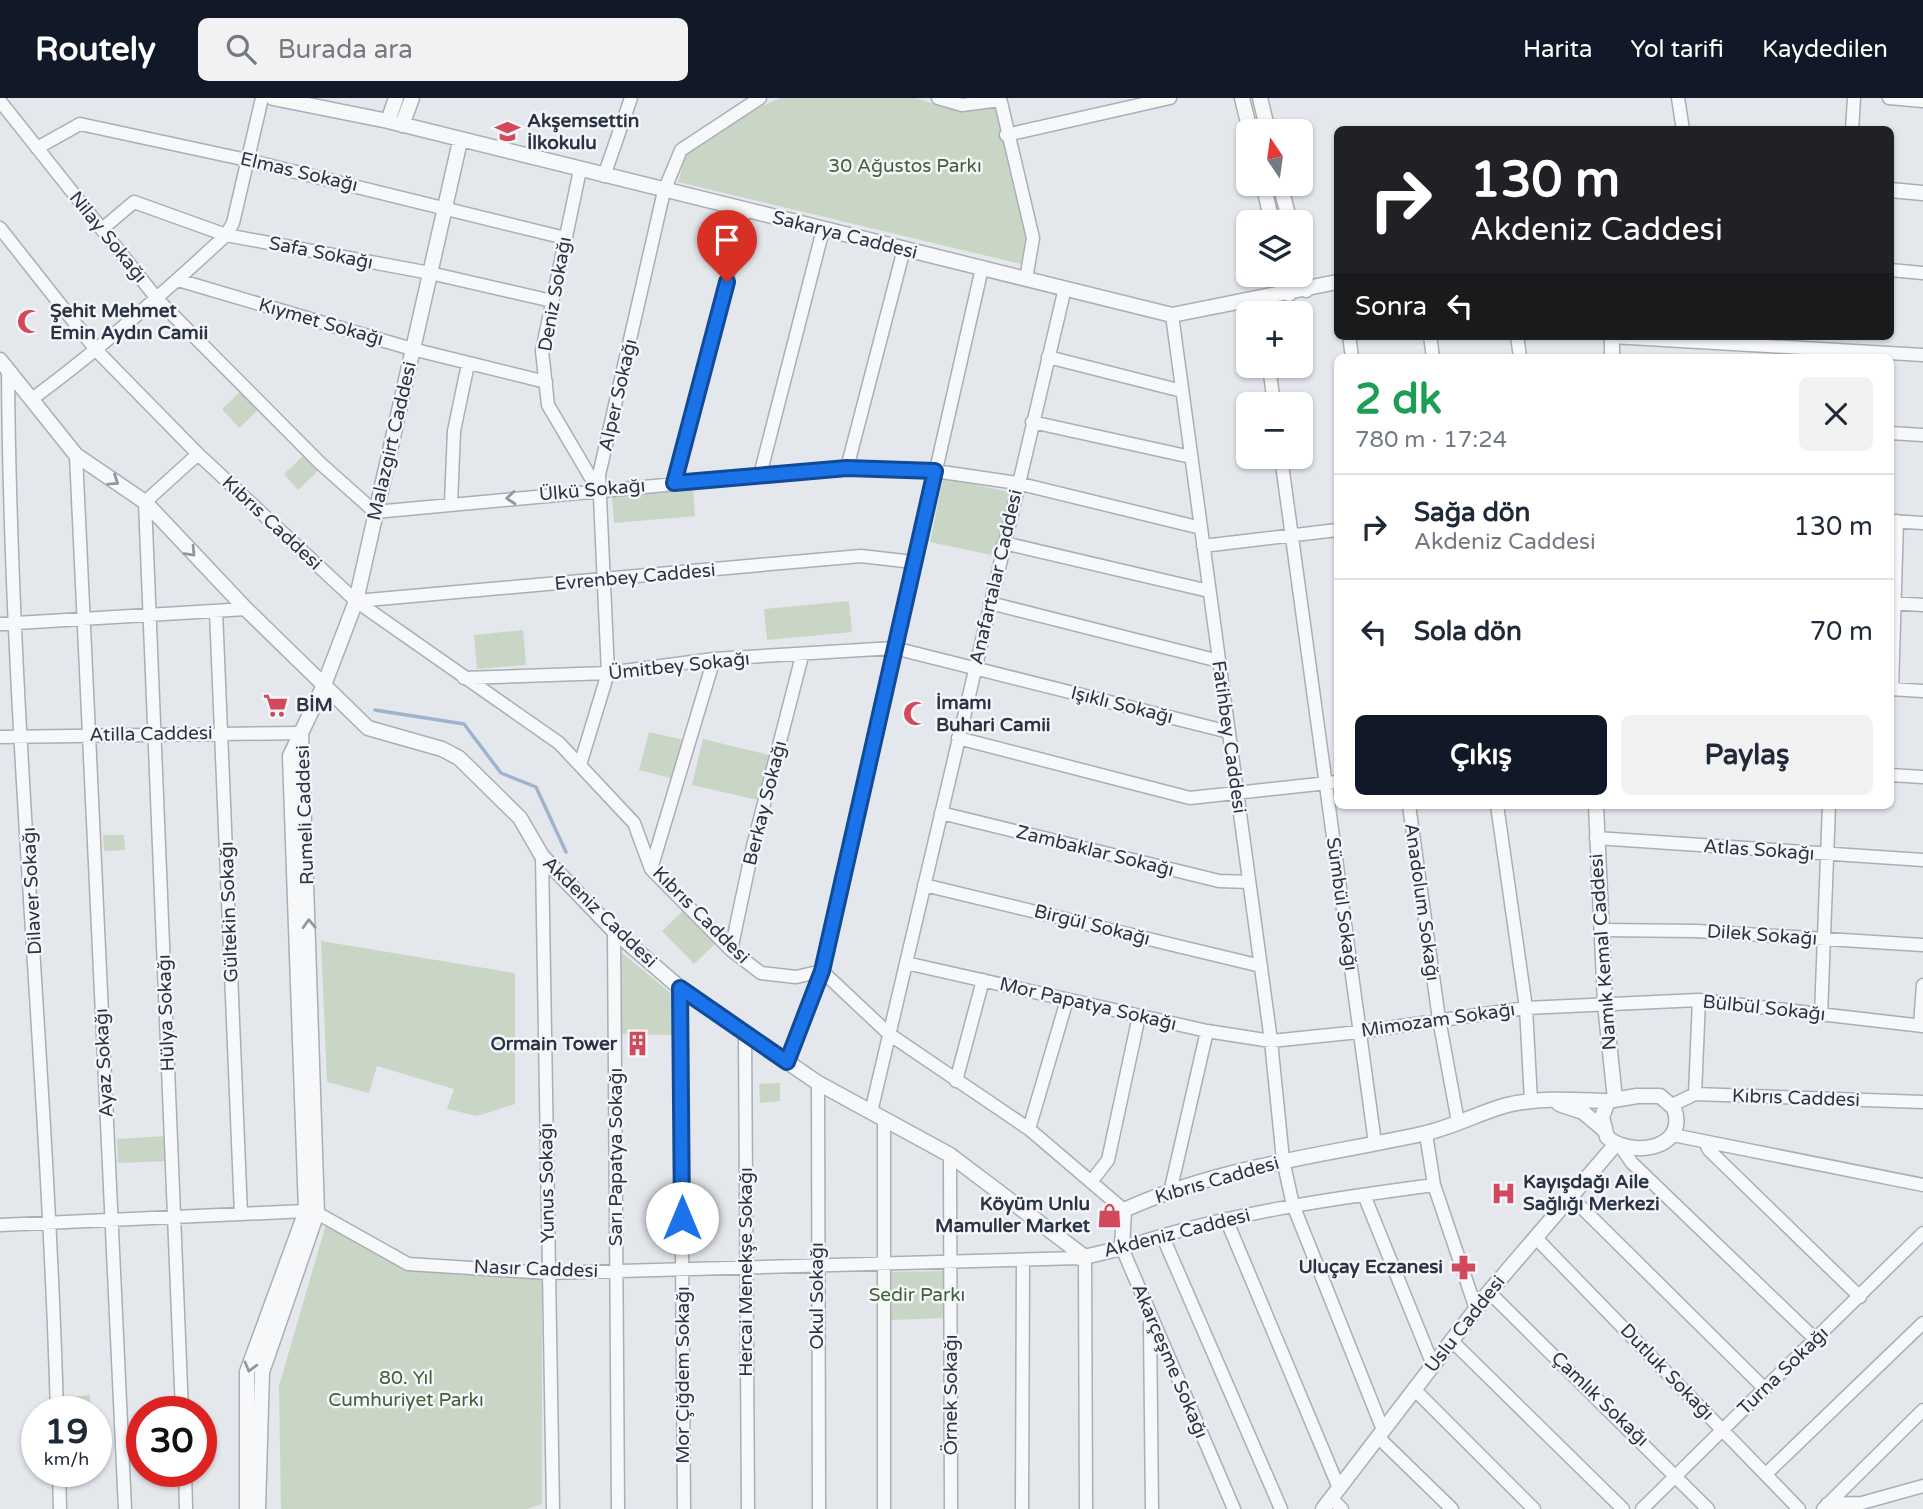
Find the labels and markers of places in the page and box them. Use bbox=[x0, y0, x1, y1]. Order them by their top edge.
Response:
place label: Akşemsettin İlkokulu bbox=[527, 110, 639, 154]
school or university icon: Akşemsettin İlkokulu bbox=[493, 118, 521, 146]
pin bbox=[697, 210, 757, 282]
place label: Şehit Mehmet Emin Aydın Camii bbox=[50, 300, 208, 345]
mosque icon: Şehit Mehmet Emin Aydın Camii bbox=[16, 308, 44, 336]
supermarket icon: BİM bbox=[262, 691, 290, 719]
place label: İmamı Buhari Camii bbox=[936, 692, 1051, 736]
place label: BİM bbox=[296, 694, 333, 716]
mosque icon: İmamı Buhari Camii bbox=[902, 700, 930, 728]
building icon: Ormain Tower bbox=[623, 1030, 651, 1058]
place label: Ormain Tower bbox=[490, 1033, 618, 1055]
place label: Kayışdağı Aile Sağlığı Merkezi bbox=[1523, 1171, 1660, 1216]
hospital icon: Kayışdağı Aile Sağlığı Merkezi bbox=[1489, 1179, 1517, 1207]
place label: Köyüm Unlu Mamuller Market bbox=[935, 1193, 1091, 1237]
shop icon: Köyüm Unlu Mamuller Market bbox=[1096, 1201, 1124, 1229]
pharmacy icon: Uluçay Eczanesi bbox=[1449, 1253, 1477, 1281]
place label: Uluçay Eczanesi bbox=[1298, 1256, 1443, 1279]

